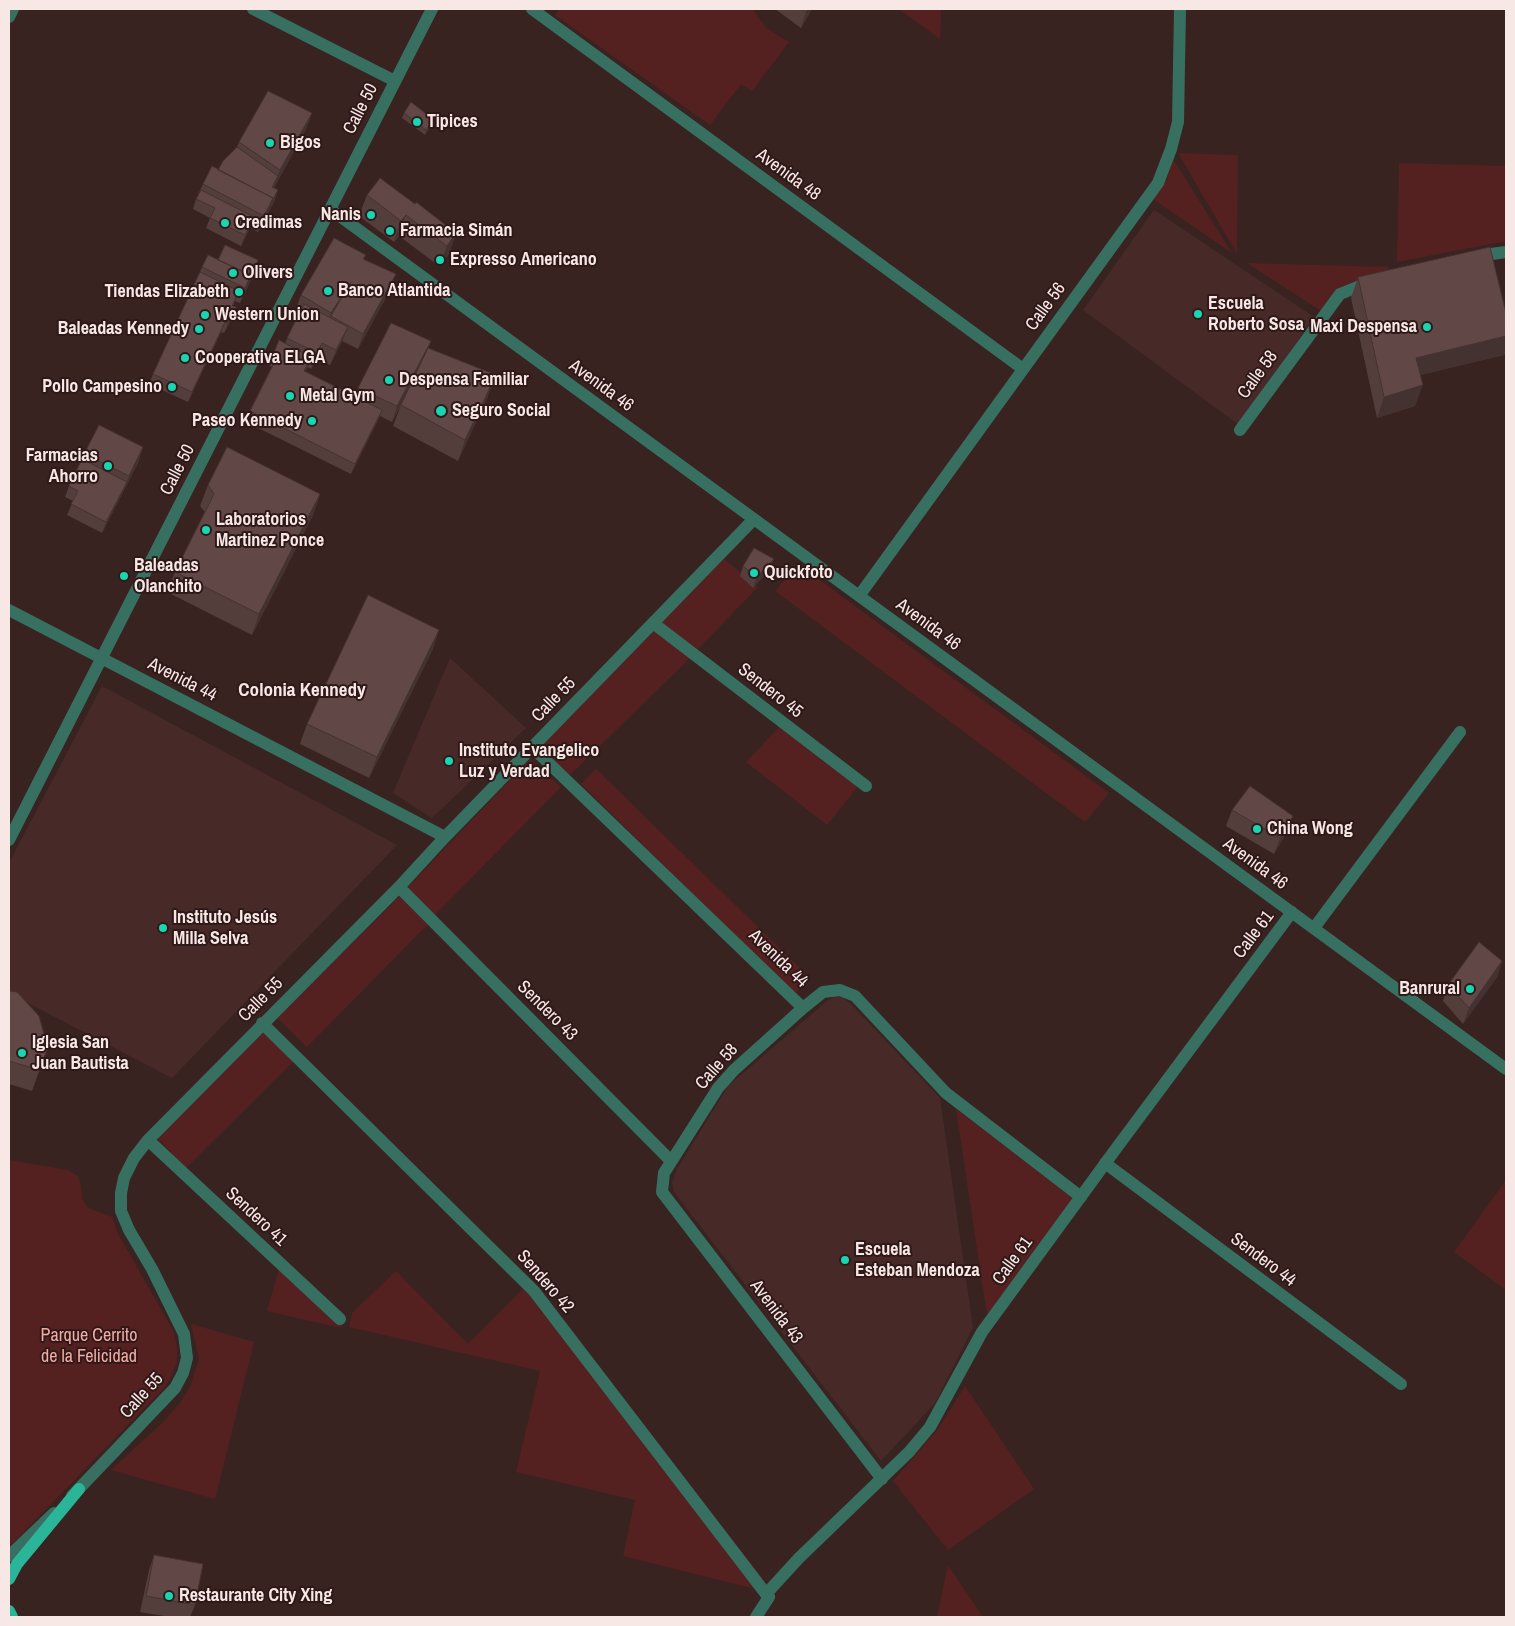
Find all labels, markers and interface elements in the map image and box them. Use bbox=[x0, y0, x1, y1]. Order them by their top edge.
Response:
street label: Calle 50 bbox=[339, 80, 383, 138]
place label: Tipices bbox=[427, 111, 478, 133]
marker: Tipices bbox=[411, 116, 423, 128]
place label: Bigos bbox=[280, 132, 321, 154]
marker: Bigos bbox=[264, 137, 276, 149]
street label: Avenida 48 bbox=[752, 144, 824, 206]
place label: Nanis bbox=[321, 204, 361, 226]
marker: Nanis bbox=[365, 209, 377, 221]
place label: Credimas bbox=[235, 212, 302, 234]
marker: Credimas bbox=[219, 217, 231, 229]
place label: Farmacia Simán bbox=[400, 220, 512, 242]
marker: Farmacia Simán bbox=[384, 225, 396, 237]
place label: Expresso Americano bbox=[450, 249, 597, 271]
marker: Expresso Americano bbox=[434, 254, 446, 266]
place label: Olivers bbox=[243, 262, 293, 284]
marker: Olivers bbox=[227, 267, 239, 279]
street label: Calle 56 bbox=[1021, 279, 1071, 335]
place label: Banco Atlantida bbox=[338, 280, 450, 302]
place label: Tiendas Elizabeth bbox=[105, 281, 229, 303]
marker: Banco Atlantida bbox=[322, 285, 334, 297]
marker: Tiendas Elizabeth bbox=[233, 286, 245, 298]
place label: Escuela Roberto Sosa bbox=[1208, 293, 1304, 336]
place label: Western Union bbox=[215, 304, 319, 326]
marker: Escuela Roberto Sosa bbox=[1192, 308, 1204, 320]
marker: Western Union bbox=[199, 309, 211, 321]
place label: Maxi Despensa bbox=[1310, 316, 1417, 338]
place label: Baleadas Kennedy bbox=[58, 318, 189, 340]
marker: Maxi Despensa bbox=[1421, 321, 1433, 333]
marker: Baleadas Kennedy bbox=[193, 323, 205, 335]
place label: Cooperativa ELGA bbox=[195, 347, 325, 369]
street label: Calle 58 bbox=[1233, 347, 1283, 403]
marker: Cooperativa ELGA bbox=[179, 352, 191, 364]
street label: Avenida 46 bbox=[565, 355, 637, 417]
place label: Despensa Familiar bbox=[399, 369, 529, 391]
marker: Despensa Familiar bbox=[383, 374, 395, 386]
place label: Pollo Campesino bbox=[42, 376, 162, 398]
marker: Pollo Campesino bbox=[166, 381, 178, 393]
place label: Metal Gym bbox=[300, 385, 375, 407]
marker: Metal Gym bbox=[284, 390, 296, 402]
place label: Seguro Social bbox=[452, 400, 550, 422]
marker: Seguro Social bbox=[434, 404, 448, 418]
place label: Paseo Kennedy bbox=[192, 410, 302, 432]
marker: Paseo Kennedy bbox=[306, 415, 318, 427]
street label: Calle 50 bbox=[156, 441, 200, 499]
place label: Farmacias Ahorro bbox=[26, 445, 98, 488]
marker: Farmacias Ahorro bbox=[102, 460, 114, 472]
place label: Laboratorios Martinez Ponce bbox=[216, 509, 324, 552]
marker: Laboratorios Martinez Ponce bbox=[200, 524, 212, 536]
place label: Baleadas Olanchito bbox=[134, 555, 202, 598]
place label: Quickfoto bbox=[764, 562, 833, 584]
marker: Quickfoto bbox=[748, 567, 760, 579]
marker: Baleadas Olanchito bbox=[118, 570, 130, 582]
street label: Avenida 46 bbox=[892, 594, 964, 656]
street label: Avenida 44 bbox=[144, 653, 220, 707]
street label: Sendero 45 bbox=[733, 659, 807, 723]
street label: Calle 55 bbox=[527, 673, 581, 727]
district label: Colonia Kennedy bbox=[238, 680, 366, 702]
place label: Instituto Evangelico Luz y Verdad bbox=[459, 740, 599, 782]
marker: Instituto Evangelico Luz y Verdad bbox=[443, 755, 455, 767]
place label: China Wong bbox=[1267, 818, 1353, 840]
marker: China Wong bbox=[1251, 823, 1263, 835]
street label: Avenida 46 bbox=[1219, 833, 1291, 895]
place label: Instituto Jesús Milla Selva bbox=[173, 907, 277, 950]
street label: Calle 61 bbox=[1229, 907, 1279, 963]
marker: Instituto Jesús Milla Selva bbox=[157, 922, 169, 934]
street label: Avenida 44 bbox=[744, 925, 812, 993]
street label: Calle 55 bbox=[234, 973, 288, 1027]
street label: Sendero 43 bbox=[512, 976, 582, 1046]
place label: Banrural bbox=[1399, 978, 1460, 1000]
marker: Banrural bbox=[1464, 983, 1476, 995]
place label: Iglesia San Juan Bautista bbox=[32, 1032, 129, 1074]
street label: Calle 58 bbox=[691, 1039, 743, 1095]
marker: Iglesia San Juan Bautista bbox=[16, 1047, 28, 1059]
street label: Sendero 41 bbox=[221, 1183, 291, 1251]
street label: Sendero 44 bbox=[1226, 1228, 1300, 1292]
street label: Calle 61 bbox=[988, 1233, 1038, 1289]
place label: Escuela Esteban Mendoza bbox=[855, 1239, 980, 1282]
street label: Sendero 42 bbox=[512, 1246, 578, 1318]
marker: Escuela Esteban Mendoza bbox=[839, 1254, 851, 1266]
street label: Avenida 43 bbox=[745, 1276, 807, 1348]
park label: Parque Cerrito de la Felicidad bbox=[41, 1325, 137, 1368]
street label: Calle 55 bbox=[116, 1369, 168, 1423]
place label: Restaurante City Xing bbox=[179, 1585, 332, 1607]
marker: Restaurante City Xing bbox=[163, 1590, 175, 1602]

